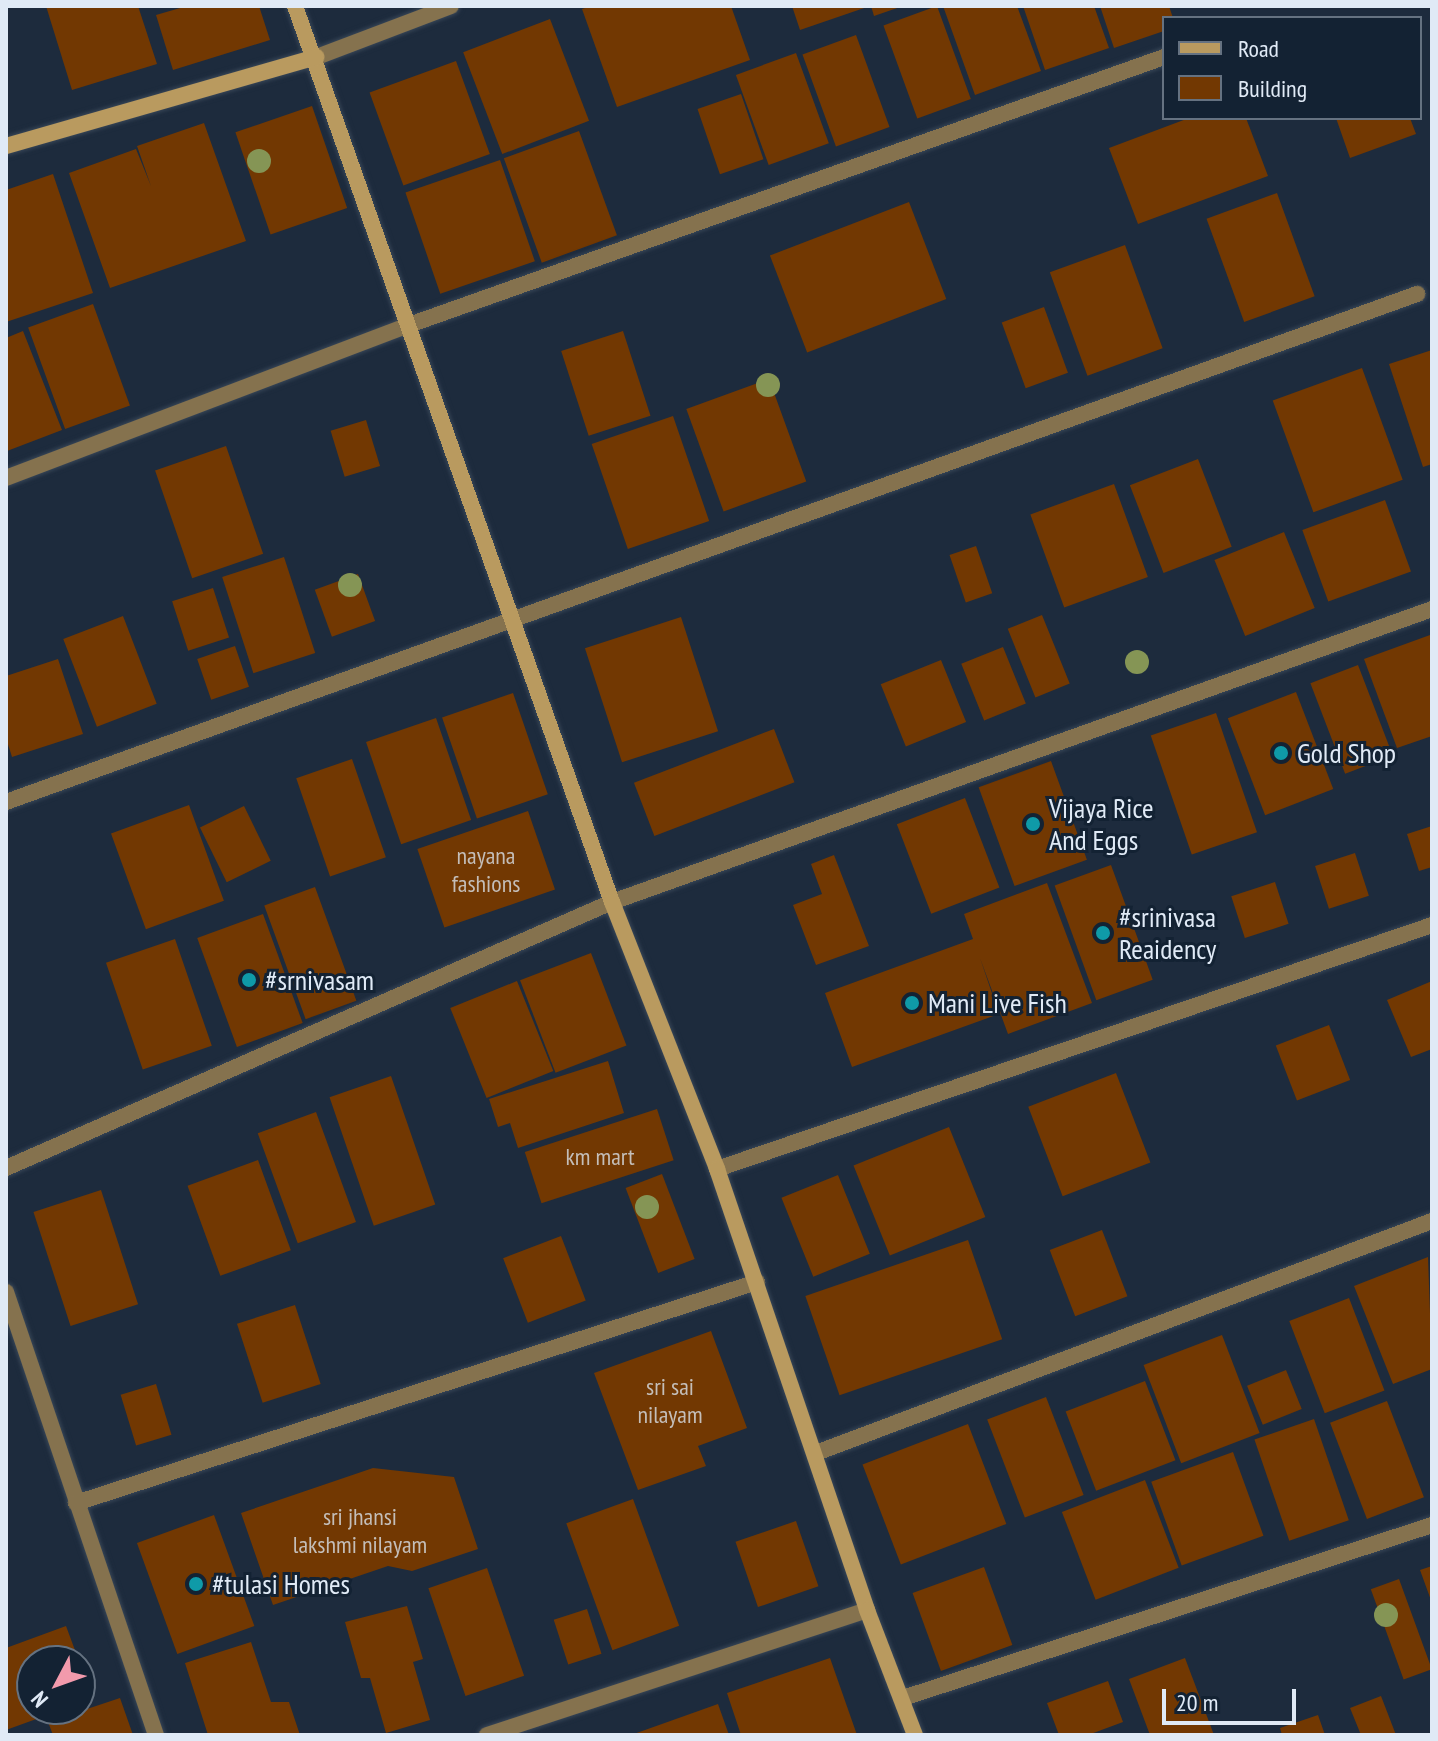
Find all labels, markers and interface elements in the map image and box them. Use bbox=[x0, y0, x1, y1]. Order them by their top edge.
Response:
legend bbox=[1162, 16, 1422, 120]
text: Road bbox=[1238, 33, 1279, 64]
text: Building bbox=[1238, 73, 1307, 104]
place label: Gold Shop bbox=[1297, 736, 1396, 770]
marker: Gold Shop bbox=[1272, 744, 1290, 762]
place label: Vijaya Rice And Eggs bbox=[1049, 791, 1153, 857]
marker: Vijaya Rice And Eggs bbox=[1024, 815, 1042, 833]
house number: nayana fashions bbox=[452, 842, 520, 898]
place label: #srinivasa Reaidency bbox=[1119, 900, 1216, 966]
marker: #srinivasa Reaidency bbox=[1094, 924, 1112, 942]
place label: #srnivasam bbox=[265, 963, 374, 997]
marker: #srnivasam bbox=[240, 971, 258, 989]
place label: Mani Live Fish bbox=[928, 986, 1067, 1020]
marker: Mani Live Fish bbox=[903, 994, 921, 1012]
house number: km mart bbox=[566, 1143, 634, 1171]
house number: sri sai nilayam bbox=[637, 1373, 703, 1429]
house number: sri jhansi lakshmi nilayam bbox=[293, 1503, 427, 1559]
place label: #tulasi Homes bbox=[212, 1567, 350, 1601]
marker: #tulasi Homes bbox=[187, 1575, 205, 1593]
north arrow bbox=[16, 1645, 96, 1725]
scale bar bbox=[1166, 1673, 1300, 1723]
text: N bbox=[25, 1686, 54, 1713]
text: 20 m bbox=[1176, 1687, 1218, 1718]

